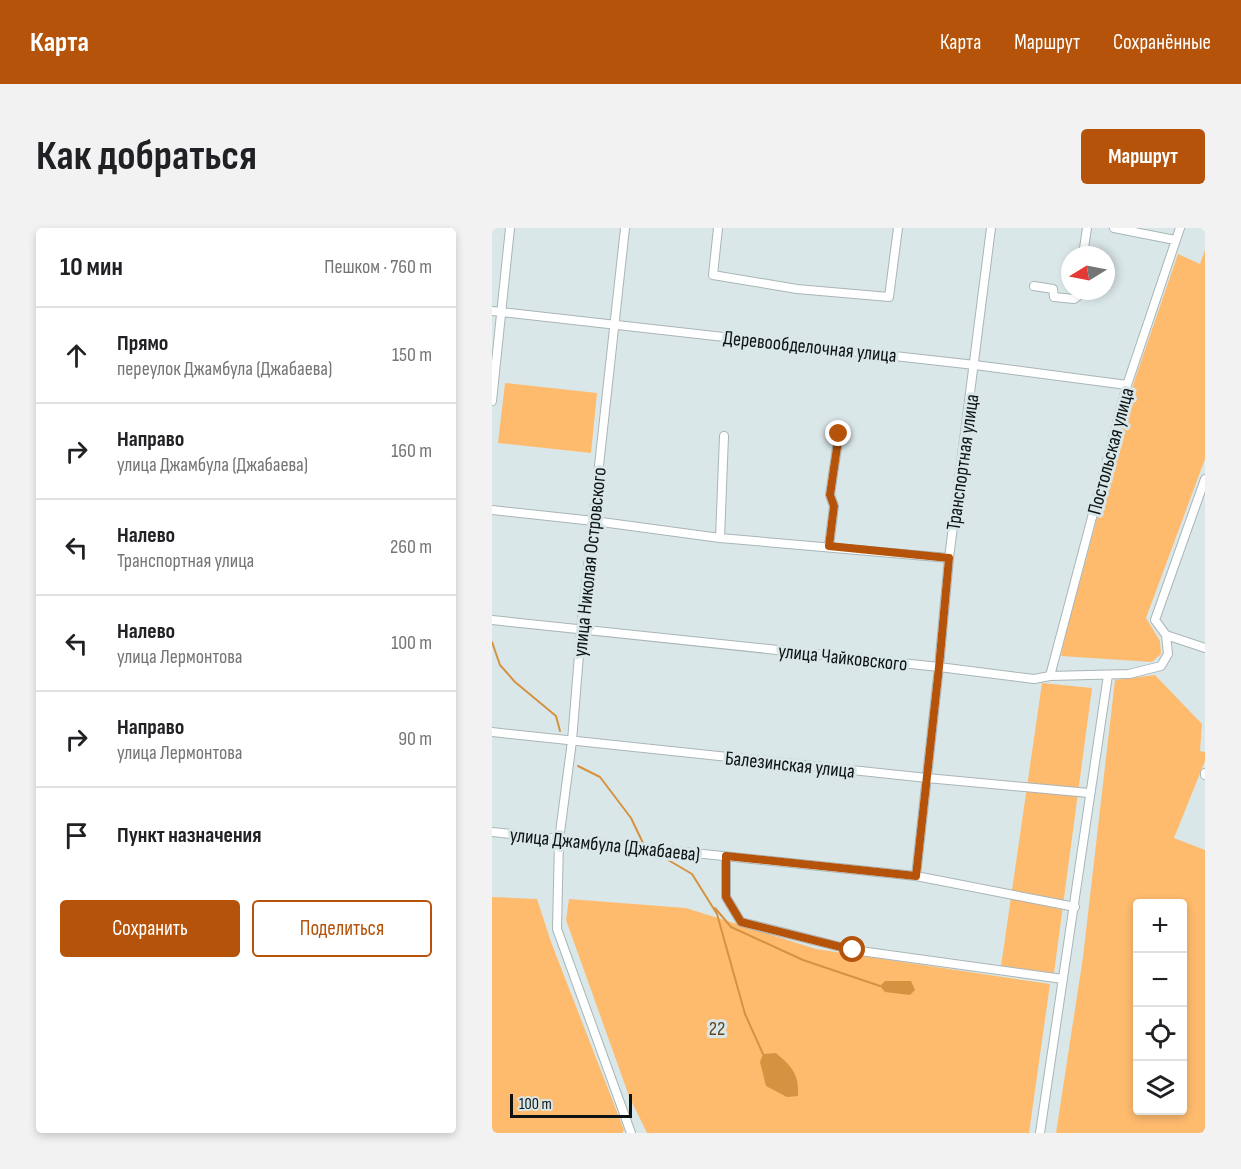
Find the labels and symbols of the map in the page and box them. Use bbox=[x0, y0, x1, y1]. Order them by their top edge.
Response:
north arrow bbox=[1061, 246, 1115, 300]
street label: Деревообделочная улица bbox=[722, 326, 898, 368]
street label: Постольская улица bbox=[1082, 385, 1139, 517]
street label: Транспортная улица bbox=[942, 392, 984, 532]
route end bbox=[825, 420, 851, 446]
street label: улица Николая Островского bbox=[568, 466, 612, 658]
street label: улица Чайковского bbox=[777, 639, 909, 677]
street label: Балезинская улица bbox=[724, 746, 856, 784]
street label: улица Джамбула (Джабаева) bbox=[509, 823, 701, 867]
route start bbox=[839, 936, 865, 962]
park label: 22 bbox=[709, 1017, 725, 1041]
scale bar bbox=[510, 1091, 632, 1118]

